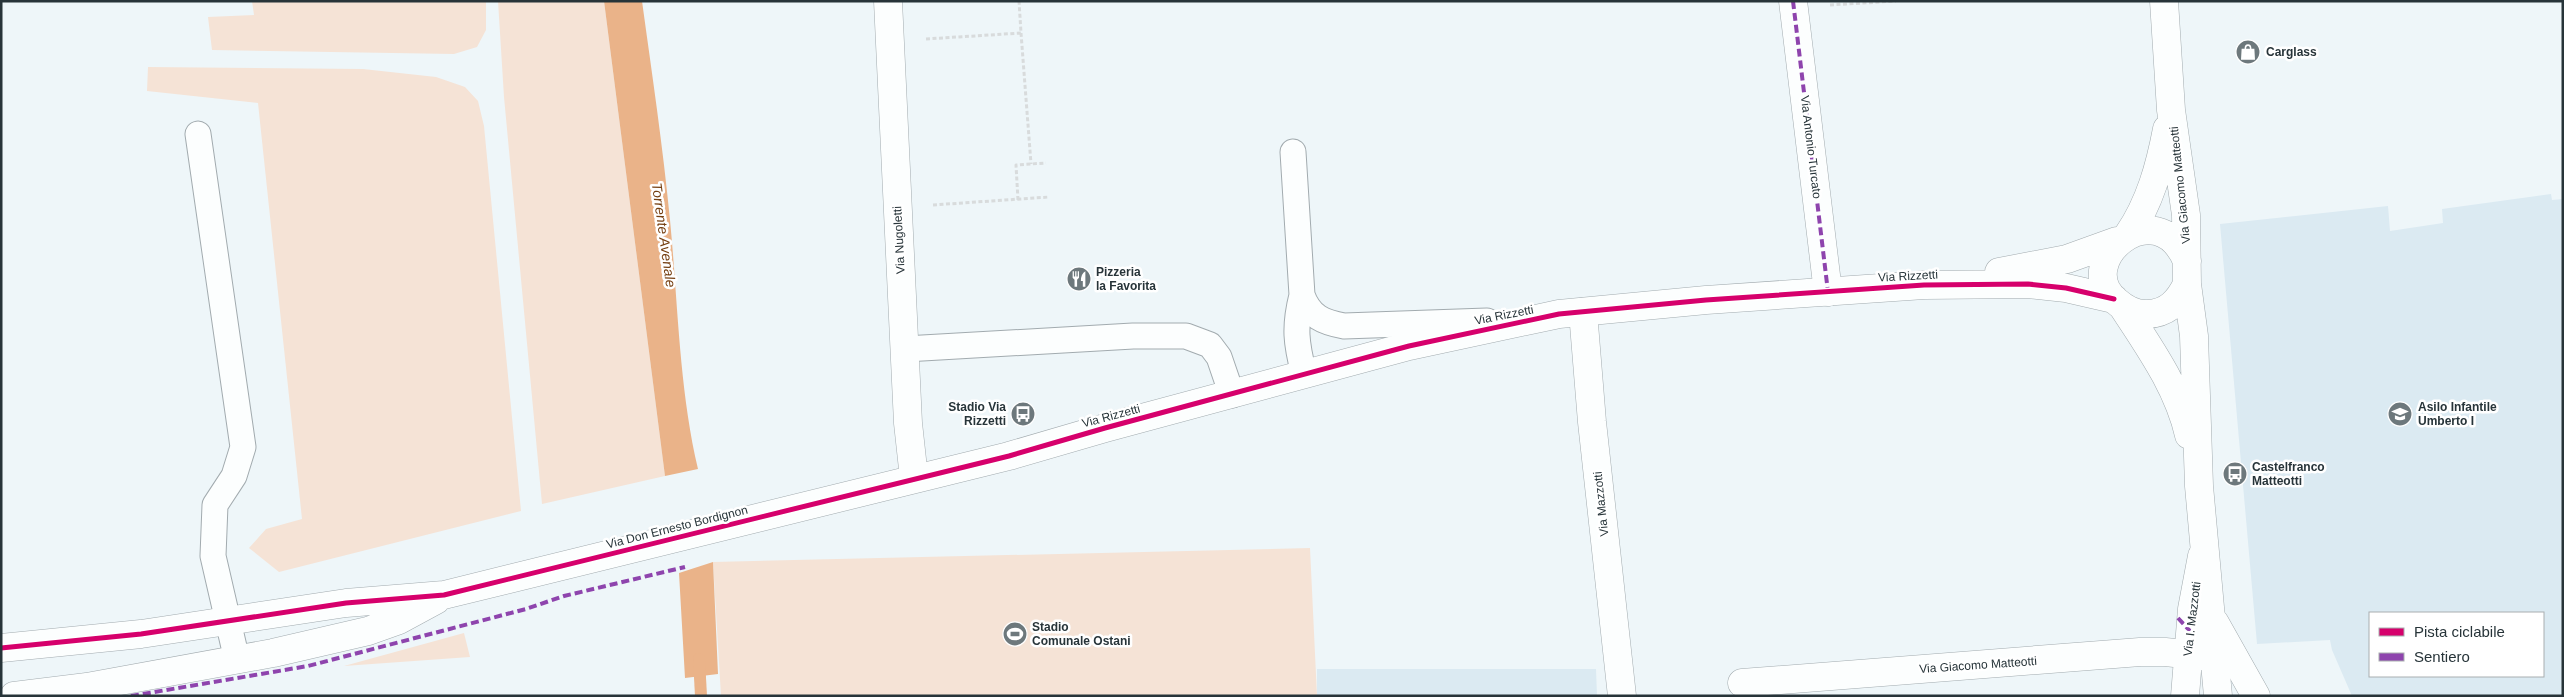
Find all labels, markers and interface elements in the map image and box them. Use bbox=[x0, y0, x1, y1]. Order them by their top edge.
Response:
shop icon: Carglass bbox=[2235, 39, 2261, 65]
place label: Carglass bbox=[2266, 45, 2317, 59]
street label: Via Antonio Turcato bbox=[1798, 95, 1824, 200]
street label: Via Giacomo Matteotti bbox=[2167, 126, 2193, 244]
water label: Torrente Avenale bbox=[649, 182, 679, 288]
street label: Via Nugoletti bbox=[890, 206, 908, 274]
place label: Pizzeria la Favorita bbox=[1096, 265, 1156, 293]
restaurant icon: Pizzeria la Favorita bbox=[1066, 266, 1092, 292]
street label: Via Rizzetti bbox=[1878, 267, 1938, 285]
street label: Via Rizzetti bbox=[1473, 302, 1535, 328]
place label: Stadio Via Rizzetti bbox=[948, 400, 1006, 428]
place label: Asilo Infantile Umberto I bbox=[2418, 400, 2497, 428]
bus stop icon: Stadio Via Rizzetti bbox=[1010, 401, 1036, 427]
street label: Via Rizzetti bbox=[1080, 401, 1142, 431]
school or university icon: Asilo Infantile Umberto I bbox=[2387, 401, 2413, 427]
place label: Castelfranco Matteotti bbox=[2252, 460, 2325, 488]
bus stop icon: Castelfranco Matteotti bbox=[2222, 461, 2248, 487]
street label: Via Mazzotti bbox=[1591, 471, 1611, 537]
street label: Via Don Ernesto Bordignon bbox=[605, 503, 749, 551]
street label: Via I. Mazzotti bbox=[2180, 581, 2204, 657]
legend bbox=[2369, 612, 2544, 677]
place label: Stadio Comunale Ostani bbox=[1032, 620, 1131, 648]
sports icon: Stadio Comunale Ostani bbox=[1002, 621, 1028, 647]
text: Pista ciclabile bbox=[2414, 623, 2505, 640]
text: Sentiero bbox=[2414, 648, 2470, 665]
street label: Via Giacomo Matteotti bbox=[1919, 654, 2037, 676]

